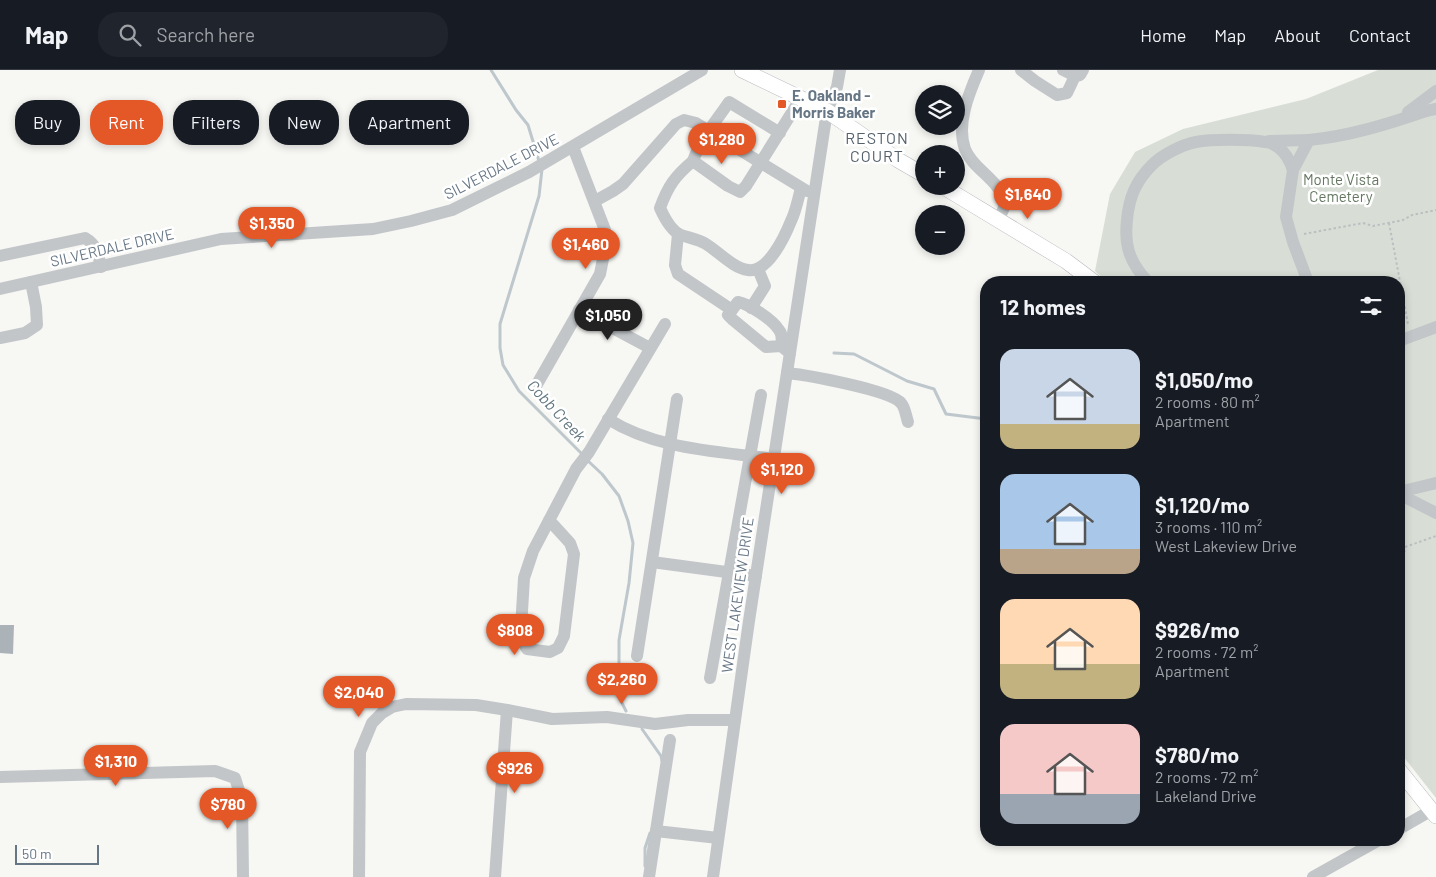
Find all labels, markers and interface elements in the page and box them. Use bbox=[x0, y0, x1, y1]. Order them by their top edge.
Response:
search box bbox=[98, 12, 448, 57]
text: Map bbox=[25, 20, 68, 49]
icon: search bbox=[116, 21, 144, 49]
text: Search here bbox=[156, 23, 255, 46]
text: Home bbox=[1140, 24, 1186, 46]
text: Map bbox=[1214, 24, 1246, 46]
text: About bbox=[1274, 24, 1321, 46]
text: Contact bbox=[1349, 24, 1411, 46]
map controls bbox=[915, 85, 965, 255]
button: layers bbox=[915, 85, 965, 135]
place label: E. Oakland - Morris Baker bbox=[792, 86, 876, 121]
marker: E. Oakland - Morris Baker bbox=[776, 98, 788, 110]
chip: Buy bbox=[15, 100, 80, 145]
chip: Rent bbox=[90, 100, 163, 145]
chip: Filters bbox=[173, 100, 259, 145]
chip: New bbox=[269, 100, 339, 145]
chip: Apartment bbox=[349, 100, 469, 145]
pin: $1,280 bbox=[681, 122, 763, 165]
district label: RESTON COURT bbox=[845, 128, 909, 165]
street label: SILVERDALE DRIVE bbox=[441, 129, 561, 203]
text: $1,280 bbox=[699, 129, 745, 148]
button: + bbox=[915, 145, 965, 195]
park label: Monte Vista Cemetery bbox=[1303, 170, 1379, 205]
pin: $1,640 bbox=[987, 178, 1069, 220]
text: $1,640 bbox=[1005, 184, 1051, 203]
button: − bbox=[915, 205, 965, 255]
pin: $1,350 bbox=[231, 206, 313, 249]
text: $1,350 bbox=[249, 213, 295, 232]
street label: SILVERDALE DRIVE bbox=[48, 224, 176, 270]
pin: $1,460 bbox=[545, 228, 627, 270]
text: $1,460 bbox=[563, 234, 609, 253]
icon: filters bbox=[1357, 292, 1385, 320]
text: 12 homes bbox=[1000, 294, 1086, 319]
pin: $1,050 bbox=[567, 298, 649, 341]
text: $1,050 bbox=[585, 305, 631, 324]
text: $1,050/mo bbox=[1155, 367, 1253, 392]
icon: home bbox=[1040, 369, 1100, 429]
water label: Cobb Creek bbox=[524, 375, 590, 445]
text: 2 rooms · 80 m² bbox=[1155, 392, 1260, 411]
text: Apartment bbox=[1155, 411, 1230, 430]
pin: $1,120 bbox=[741, 452, 823, 495]
text: $1,120 bbox=[761, 459, 803, 478]
text: $1,120/mo bbox=[1155, 492, 1250, 517]
icon: home bbox=[1040, 494, 1100, 554]
street label: WEST LAKEVIEW DRIVE bbox=[717, 516, 757, 674]
text: 3 rooms · 110 m² bbox=[1155, 517, 1262, 536]
text: West Lakeview Drive bbox=[1155, 536, 1297, 555]
pin: $808 bbox=[485, 614, 545, 656]
text: $926/mo bbox=[1155, 617, 1240, 642]
icon: home bbox=[1040, 619, 1100, 679]
text: $808 bbox=[497, 620, 533, 639]
text: 2 rooms · 72 m² bbox=[1155, 642, 1258, 661]
text: Apartment bbox=[1155, 661, 1230, 680]
pin: $2,260 bbox=[581, 662, 663, 705]
text: $2,260 bbox=[597, 669, 647, 688]
pin: $2,040 bbox=[318, 676, 400, 718]
text: $2,040 bbox=[334, 682, 384, 701]
text: $780/mo bbox=[1155, 742, 1239, 767]
pin: $1,310 bbox=[75, 744, 157, 787]
icon: home bbox=[1040, 744, 1100, 804]
text: $1,310 bbox=[95, 751, 137, 770]
pin: $926 bbox=[485, 752, 545, 794]
text: $926 bbox=[497, 758, 533, 777]
text: 2 rooms · 72 m² bbox=[1155, 767, 1258, 786]
text: Lakeland Drive bbox=[1155, 786, 1256, 805]
pin: $780 bbox=[198, 788, 258, 830]
text: $780 bbox=[211, 794, 245, 813]
scale bar bbox=[15, 842, 99, 865]
text: 50 m bbox=[22, 845, 51, 862]

